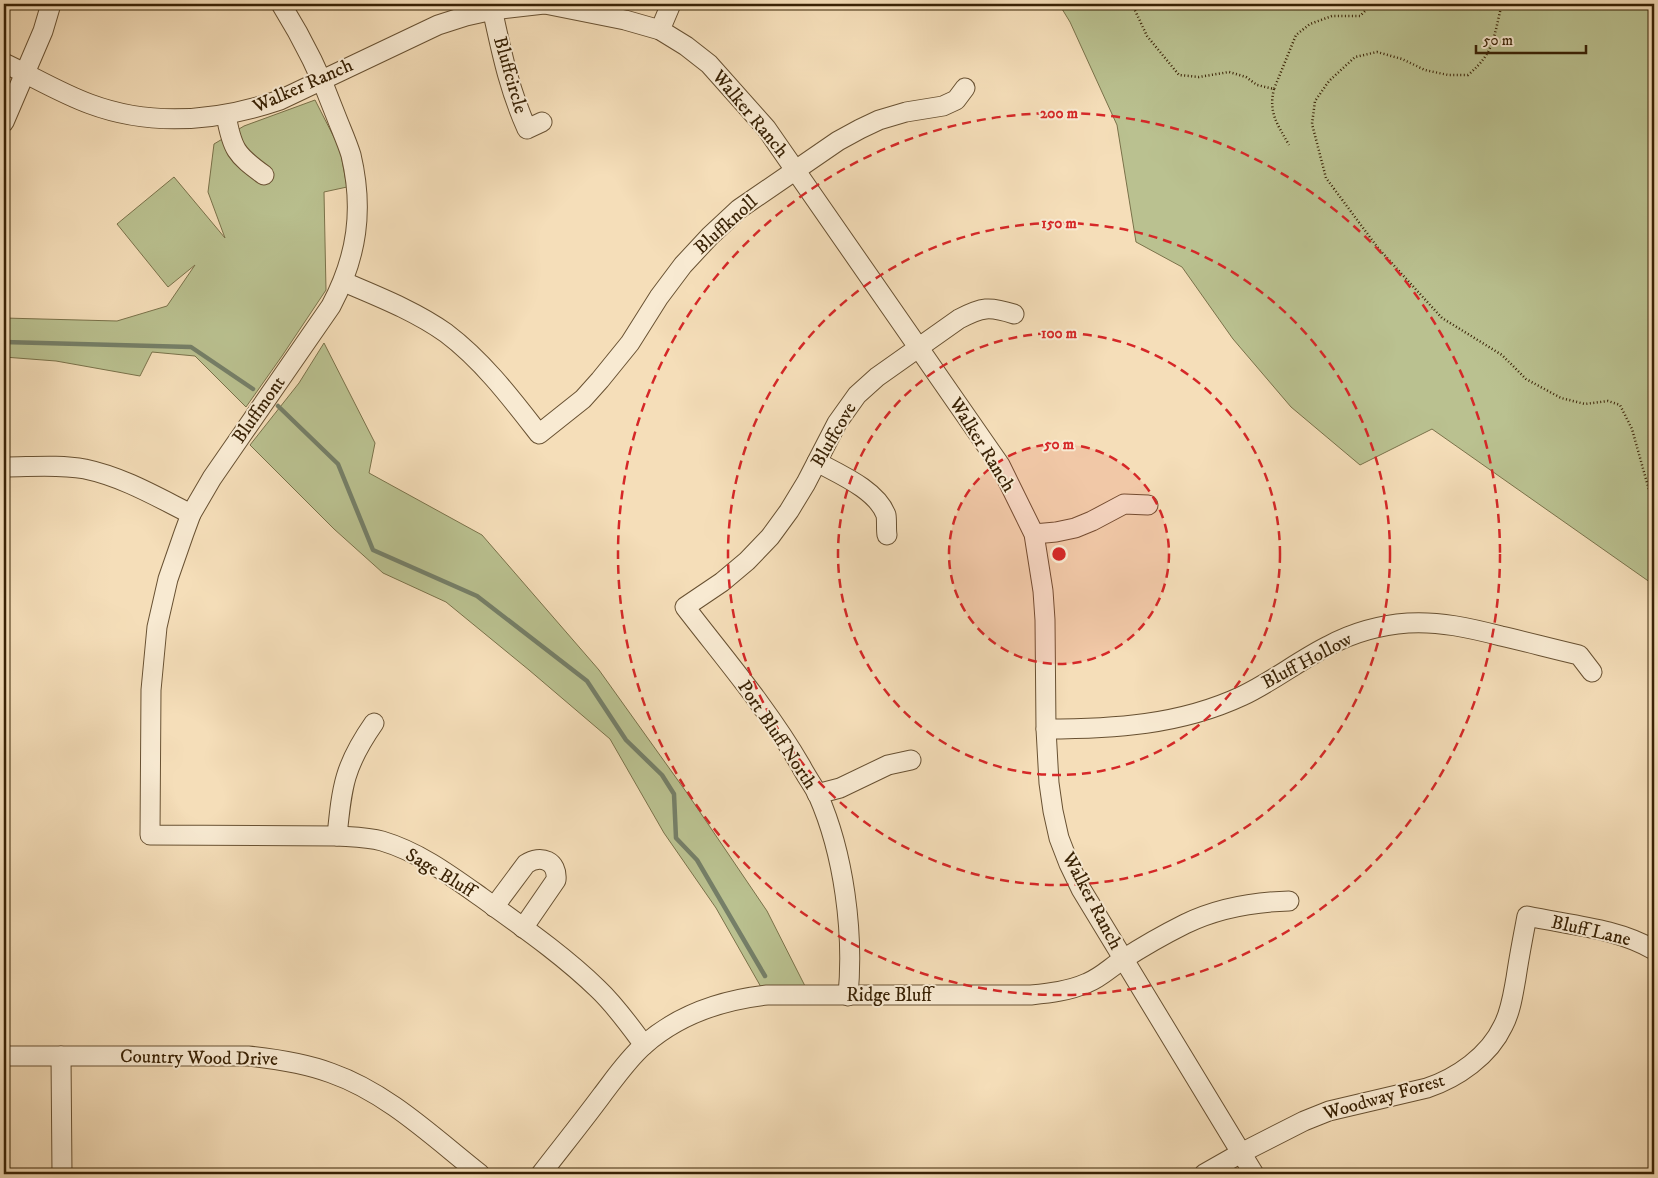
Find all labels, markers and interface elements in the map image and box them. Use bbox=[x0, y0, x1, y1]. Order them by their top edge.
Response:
scale bar bbox=[1476, 22, 1586, 54]
text: 50 m bbox=[1483, 31, 1513, 50]
street label: Bluffcircle bbox=[488, 34, 532, 116]
street label: Walker Ranch bbox=[249, 54, 357, 119]
street label: Walker Ranch bbox=[706, 65, 793, 162]
text: 200 m bbox=[1040, 104, 1079, 123]
street label: Bluffknoll bbox=[690, 190, 763, 259]
text: 150 m bbox=[1041, 214, 1077, 233]
text: 100 m bbox=[1041, 324, 1078, 343]
street label: Bluffmont bbox=[228, 372, 290, 448]
street label: Walker Ranch bbox=[943, 393, 1020, 497]
street label: Bluffcove bbox=[806, 398, 862, 471]
text: 50 m bbox=[1043, 435, 1075, 454]
centre of rings bbox=[1050, 545, 1068, 563]
street label: Bluff Hollow bbox=[1258, 628, 1356, 694]
street label: Port Bluff North bbox=[732, 676, 822, 794]
street label: Sage Bluff bbox=[401, 843, 482, 904]
street label: Walker Ranch bbox=[1056, 847, 1127, 954]
street label: Bluff Lane bbox=[1549, 911, 1633, 951]
street label: Ridge Bluff bbox=[846, 984, 935, 1007]
street label: Country Wood Drive bbox=[120, 1045, 278, 1071]
street label: Woodway Forest bbox=[1320, 1069, 1447, 1126]

